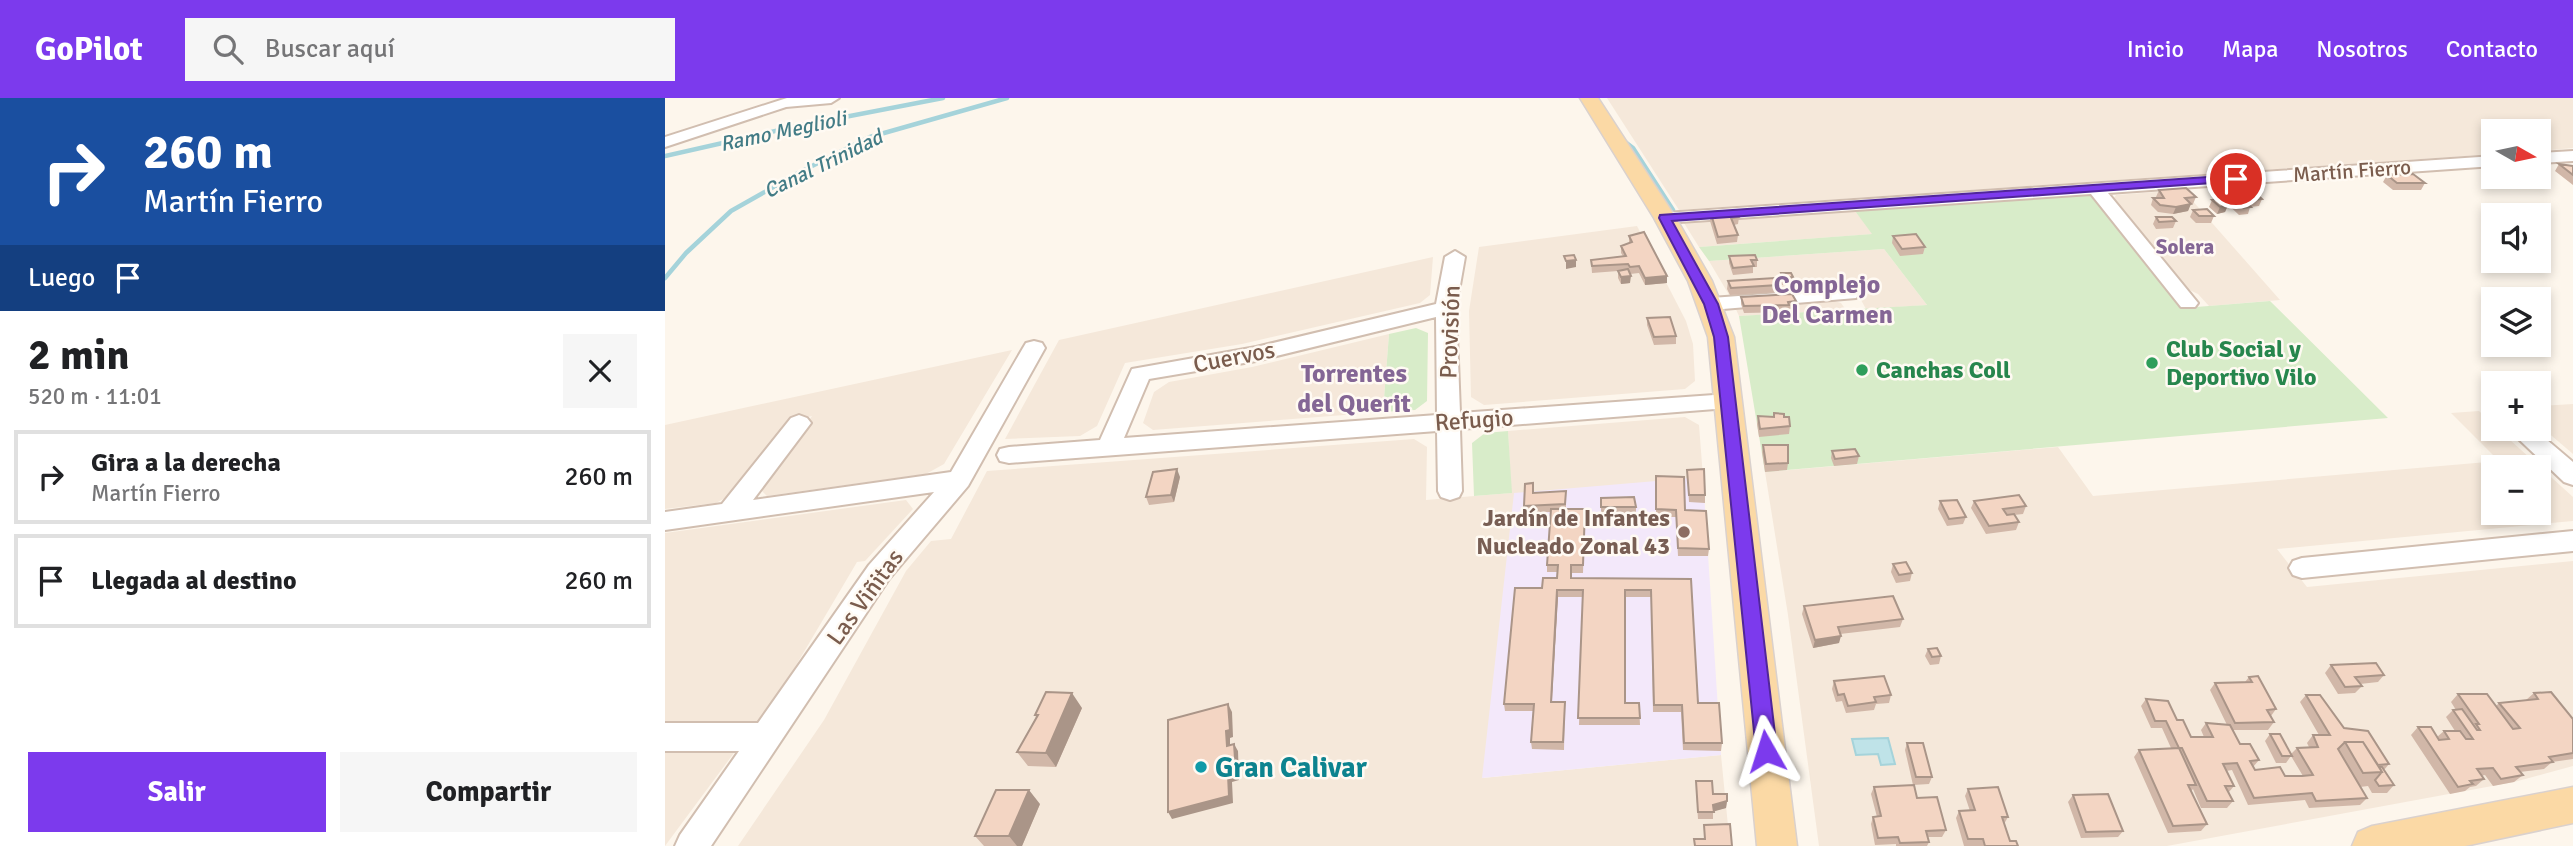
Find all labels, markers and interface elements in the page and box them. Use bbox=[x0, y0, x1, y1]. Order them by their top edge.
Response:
search box bbox=[185, 18, 675, 81]
text: GoPilot bbox=[35, 29, 143, 70]
icon: search bbox=[209, 30, 247, 68]
text: Buscar aquí bbox=[265, 33, 395, 65]
text: Inicio bbox=[2127, 34, 2184, 64]
text: Mapa bbox=[2222, 34, 2278, 64]
text: Nosotros bbox=[2316, 34, 2408, 64]
text: Contacto bbox=[2446, 34, 2538, 64]
water label: Ramo Meglioli bbox=[718, 104, 851, 157]
north arrow bbox=[2481, 119, 2551, 189]
map controls bbox=[2481, 119, 2551, 525]
text: 260 m bbox=[143, 122, 273, 182]
water label: Canal Trinidad bbox=[759, 123, 889, 204]
icon: right bbox=[28, 126, 119, 217]
pin bbox=[2206, 149, 2266, 209]
street label: Martín Fierro bbox=[2292, 154, 2412, 188]
icon: arrive bbox=[2217, 160, 2255, 198]
text: Martín Fierro bbox=[143, 182, 323, 221]
button: sound bbox=[2481, 203, 2551, 273]
district label: Solera bbox=[2156, 234, 2214, 260]
icon: arrive bbox=[109, 259, 147, 297]
text: Luego bbox=[28, 262, 95, 294]
district label: Complejo Del Carmen bbox=[1761, 269, 1893, 331]
street label: Provisión bbox=[1433, 285, 1467, 379]
button: layers bbox=[2481, 287, 2551, 357]
text: 2 min bbox=[28, 330, 129, 381]
button: close bbox=[563, 334, 637, 408]
street label: Cuervos bbox=[1191, 334, 1277, 380]
place label: Club Social y Deportivo Vilo bbox=[2166, 334, 2316, 392]
place label: Canchas Coll bbox=[1876, 355, 2011, 385]
marker: Club Social y Deportivo Vilo bbox=[2144, 355, 2160, 371]
district label: Torrentes del Querit bbox=[1297, 358, 1411, 420]
marker: Canchas Coll bbox=[1854, 362, 1870, 378]
button: + bbox=[2481, 371, 2551, 441]
text: 520 m · 11:01 bbox=[28, 382, 162, 411]
street label: Refugio bbox=[1434, 402, 1514, 438]
text: Gira a la derecha bbox=[91, 447, 281, 479]
button: − bbox=[2481, 455, 2551, 525]
icon: right bbox=[32, 458, 70, 496]
text: 260 m bbox=[564, 461, 633, 493]
text: Martín Fierro bbox=[91, 479, 220, 508]
place label: Jardín de Infantes Nucleado Zonal 43 bbox=[1476, 503, 1670, 561]
marker: Jardín de Infantes Nucleado Zonal 43 bbox=[1676, 524, 1692, 540]
street label: Las Viñitas bbox=[820, 543, 910, 651]
icon: arrive bbox=[32, 562, 70, 600]
text: Llegada al destino bbox=[91, 565, 297, 597]
text: 260 m bbox=[564, 565, 633, 597]
position arrow bbox=[1729, 714, 1803, 788]
place label: Gran Calivar bbox=[1215, 751, 1368, 785]
button: Salir bbox=[28, 752, 326, 832]
button: Compartir bbox=[340, 752, 637, 832]
marker: Gran Calivar bbox=[1193, 759, 1209, 775]

